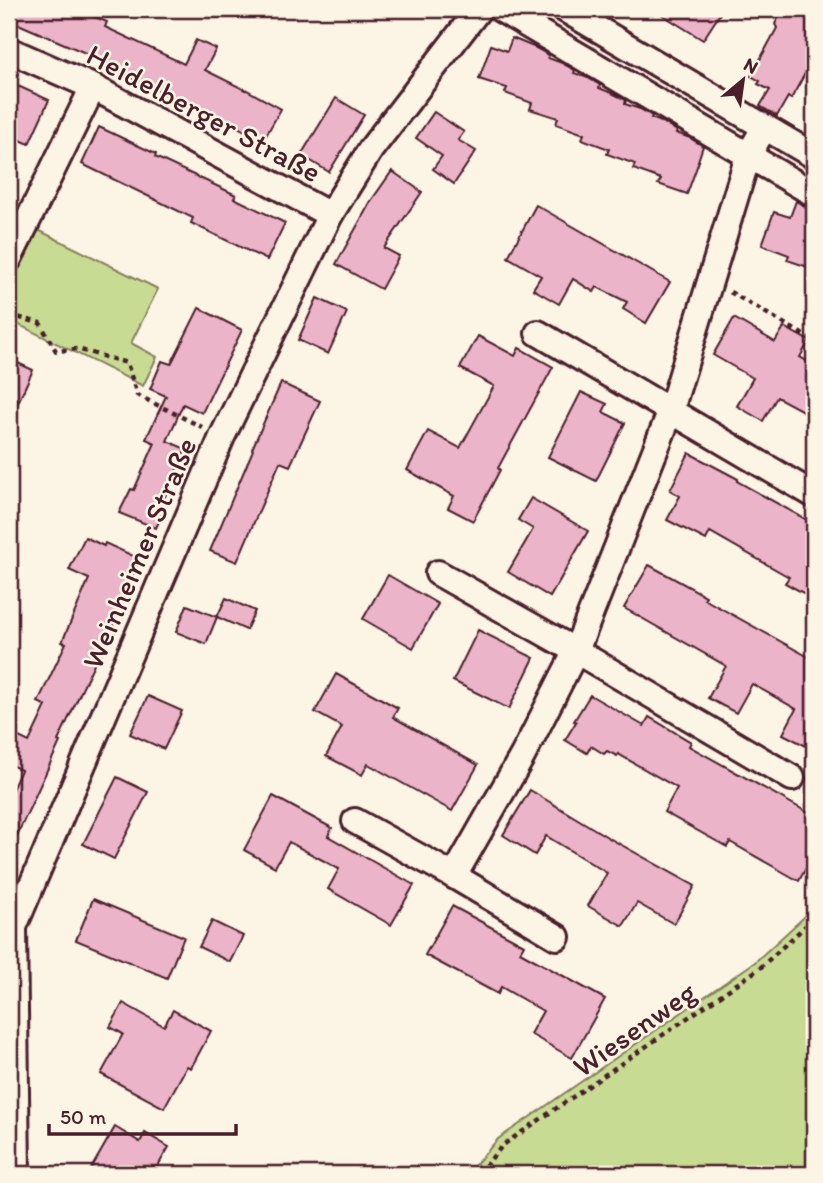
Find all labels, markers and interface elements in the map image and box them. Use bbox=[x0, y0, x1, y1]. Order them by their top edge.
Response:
street label: Heidelberger Straße bbox=[81, 36, 327, 190]
north arrow bbox=[708, 46, 778, 116]
text: N bbox=[740, 52, 762, 79]
street label: Weinheimer Straße bbox=[74, 432, 204, 674]
street label: Wiesenweg bbox=[565, 973, 703, 1085]
scale bar bbox=[49, 1092, 236, 1136]
text: 50 m bbox=[60, 1104, 107, 1129]

